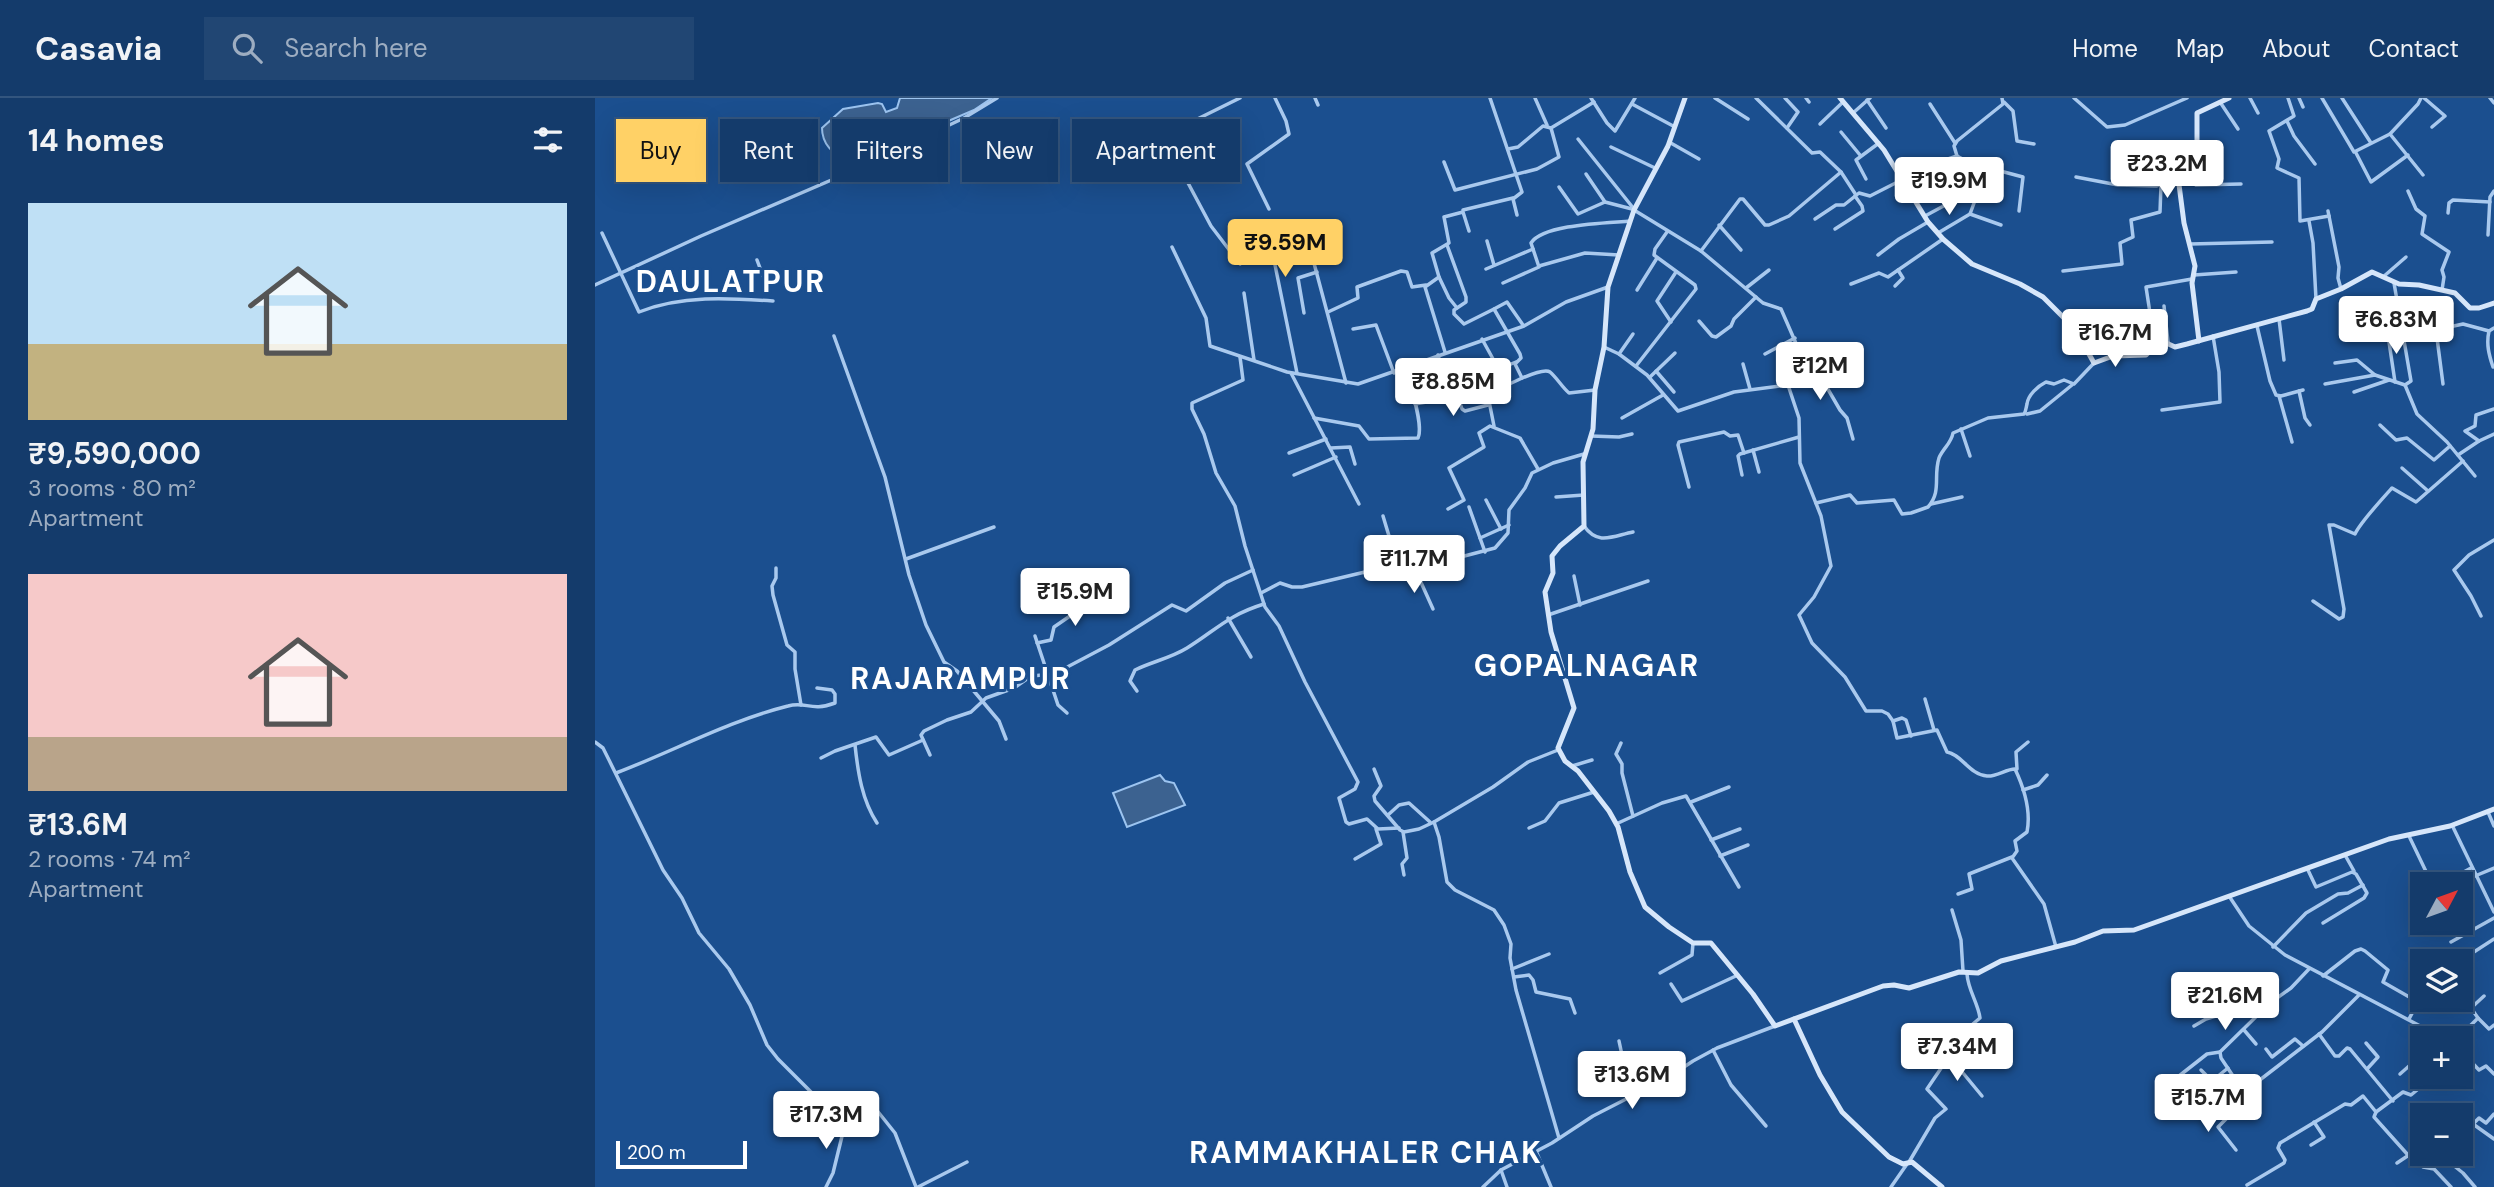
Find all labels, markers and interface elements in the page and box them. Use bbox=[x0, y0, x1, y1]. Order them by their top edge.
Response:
search box bbox=[204, 17, 694, 80]
text: Casavia bbox=[35, 27, 162, 70]
icon: search bbox=[228, 29, 266, 67]
text: Search here bbox=[284, 31, 428, 65]
text: Home bbox=[2072, 33, 2138, 64]
text: Map bbox=[2176, 33, 2224, 64]
text: About bbox=[2262, 33, 2331, 64]
text: Contact bbox=[2369, 33, 2459, 64]
chip: Buy bbox=[616, 119, 706, 182]
chip: Rent bbox=[720, 119, 818, 182]
chip: Filters bbox=[832, 119, 948, 182]
chip: New bbox=[962, 119, 1058, 182]
chip: Apartment bbox=[1072, 119, 1240, 182]
text: 14 homes bbox=[28, 121, 165, 160]
icon: filters bbox=[529, 121, 567, 159]
pin: ₹23.2M bbox=[2110, 140, 2224, 200]
text: ₹23.2M bbox=[2127, 148, 2207, 178]
pin: ₹19.9M bbox=[1892, 158, 2006, 217]
text: ₹19.9M bbox=[1911, 165, 1987, 195]
pin: ₹9.59M bbox=[1228, 220, 1342, 279]
text: ₹9.59M bbox=[1244, 227, 1326, 257]
icon: home bbox=[235, 248, 361, 374]
district label: DAULATPUR bbox=[636, 262, 826, 301]
pin: ₹6.83M bbox=[2339, 296, 2453, 356]
text: ₹6.83M bbox=[2355, 304, 2437, 334]
pin: ₹16.7M bbox=[2058, 310, 2172, 369]
text: ₹16.7M bbox=[2078, 317, 2152, 347]
pin: ₹12M bbox=[1779, 342, 1861, 402]
text: ₹12M bbox=[1792, 350, 1848, 380]
pin: ₹8.85M bbox=[1396, 358, 1510, 418]
text: ₹8.85M bbox=[1411, 366, 1495, 396]
text: ₹9,590,000 bbox=[28, 434, 201, 473]
text: 3 rooms · 80 m² bbox=[28, 473, 196, 503]
text: Apartment bbox=[28, 503, 143, 533]
pin: ₹11.7M bbox=[1357, 536, 1471, 595]
text: ₹11.7M bbox=[1380, 543, 1448, 573]
pin: ₹15.9M bbox=[1018, 568, 1132, 628]
text: ₹15.9M bbox=[1037, 576, 1113, 606]
icon: home bbox=[235, 619, 361, 745]
district label: GOPALNAGAR bbox=[1474, 646, 1700, 685]
district label: RAJARAMPUR bbox=[850, 659, 1072, 698]
text: ₹13.6M bbox=[28, 805, 128, 844]
text: 2 rooms · 74 m² bbox=[28, 844, 191, 874]
north arrow bbox=[2410, 872, 2473, 934]
map controls bbox=[2410, 872, 2473, 1166]
text: Apartment bbox=[28, 874, 143, 904]
button: layers bbox=[2410, 949, 2473, 1012]
pin: ₹21.6M bbox=[2168, 972, 2282, 1032]
text: ₹21.6M bbox=[2187, 980, 2263, 1010]
pin: ₹7.34M bbox=[1900, 1024, 2014, 1083]
button: + bbox=[2410, 1026, 2473, 1089]
text: ₹7.34M bbox=[1917, 1031, 1997, 1061]
pin: ₹13.6M bbox=[1575, 1052, 1689, 1111]
text: ₹13.6M bbox=[1594, 1059, 1670, 1089]
pin: ₹15.7M bbox=[2151, 1074, 2265, 1134]
text: ₹15.7M bbox=[2171, 1082, 2245, 1112]
pin: ₹17.3M bbox=[769, 1091, 883, 1151]
text: ₹17.3M bbox=[789, 1099, 863, 1129]
button: − bbox=[2410, 1103, 2473, 1166]
district label: RAMMAKHALER CHAK bbox=[1189, 1133, 1543, 1172]
scale bar bbox=[616, 1138, 747, 1170]
text: 200 m bbox=[627, 1140, 686, 1165]

